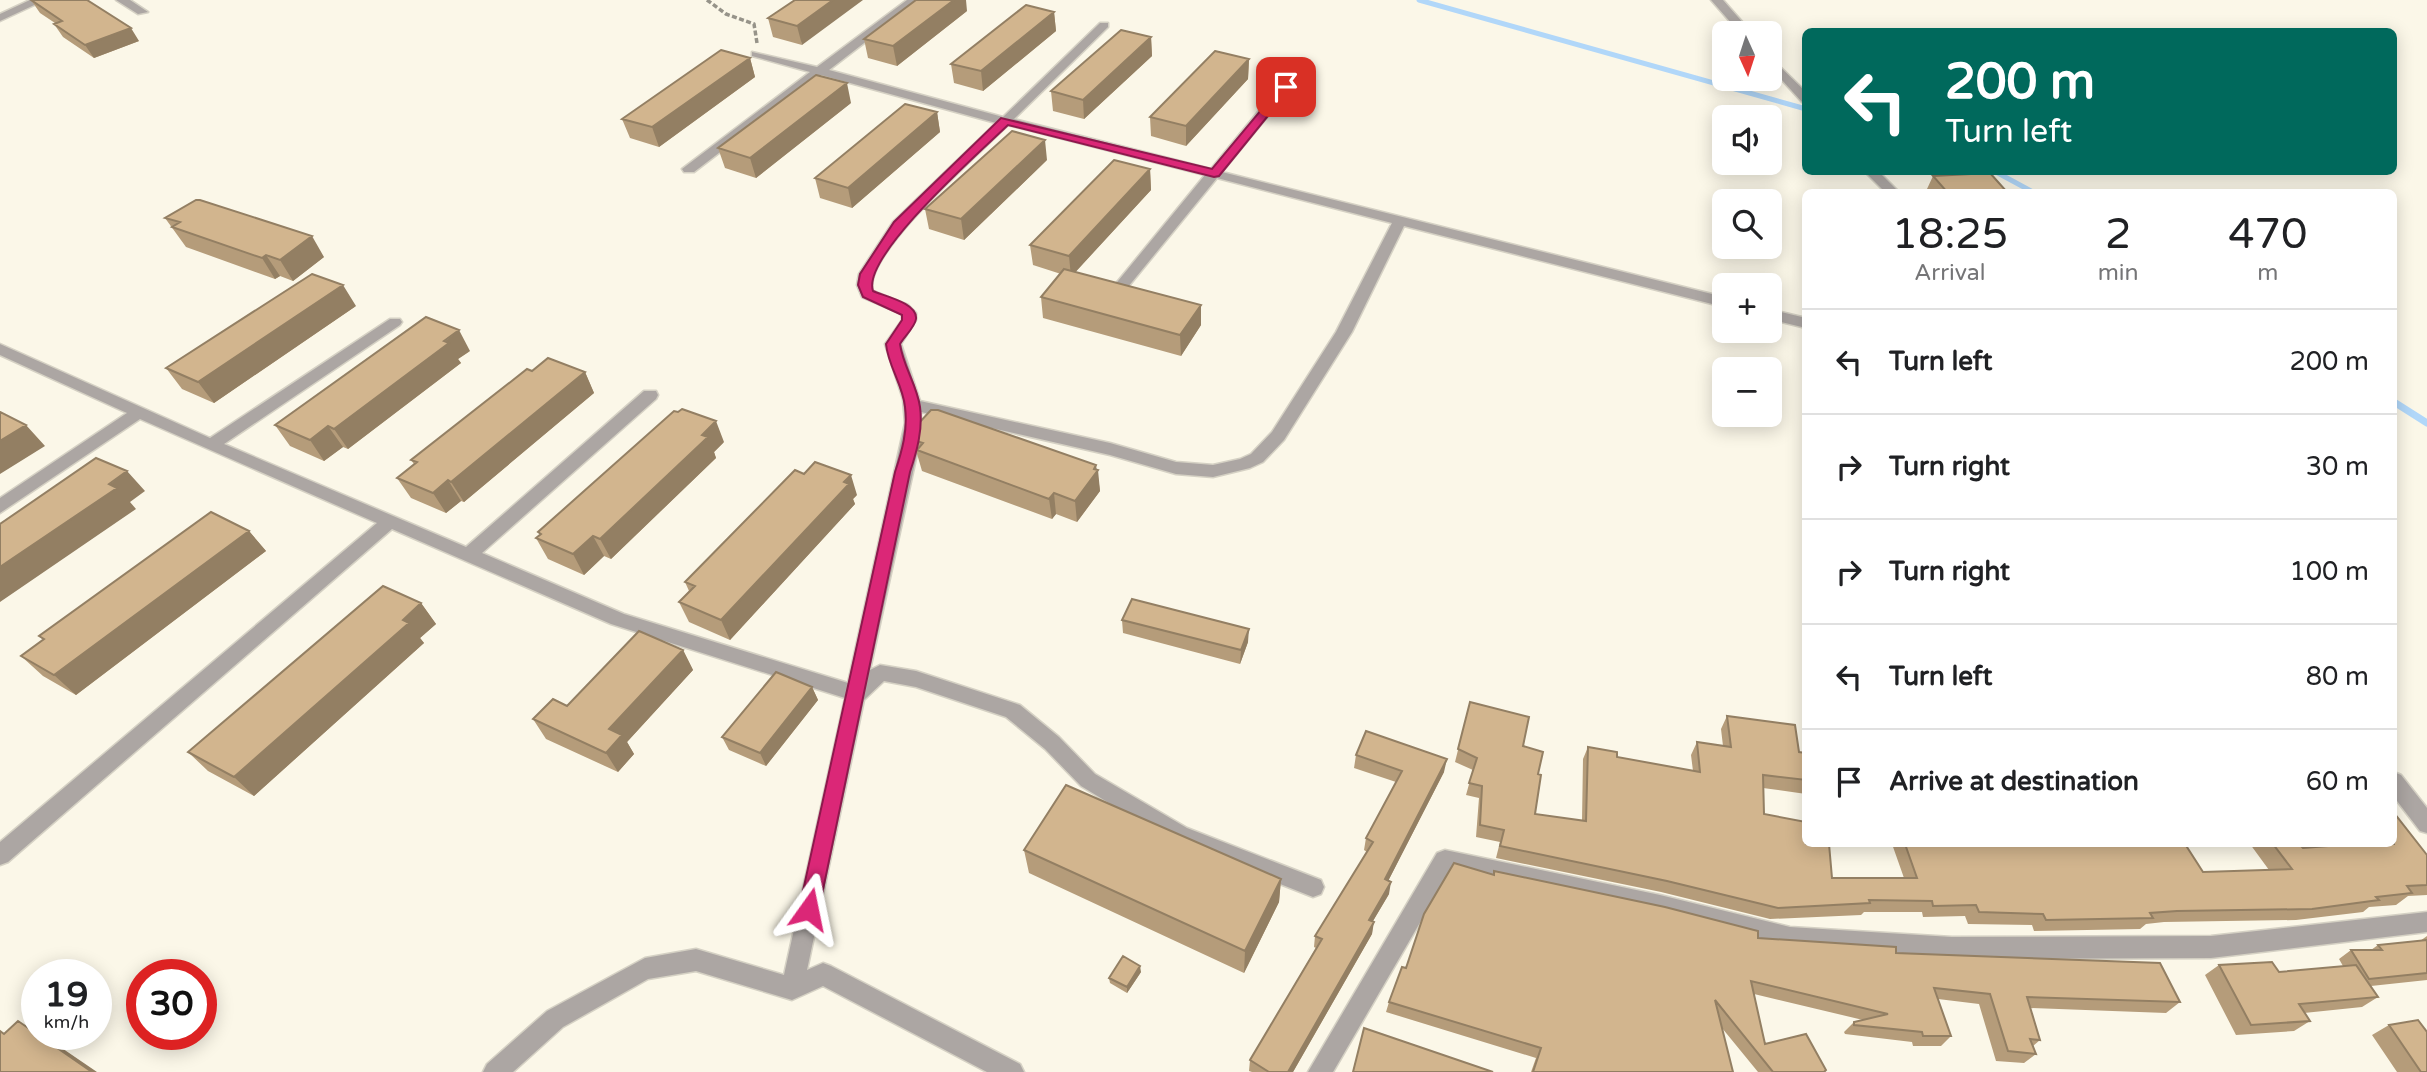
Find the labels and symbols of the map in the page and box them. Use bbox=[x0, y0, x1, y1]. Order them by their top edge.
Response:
north arrow bbox=[1712, 21, 1782, 91]
pin bbox=[1256, 57, 1316, 117]
position arrow bbox=[772, 872, 846, 946]
speed limit sign: 30 bbox=[126, 959, 217, 1050]

